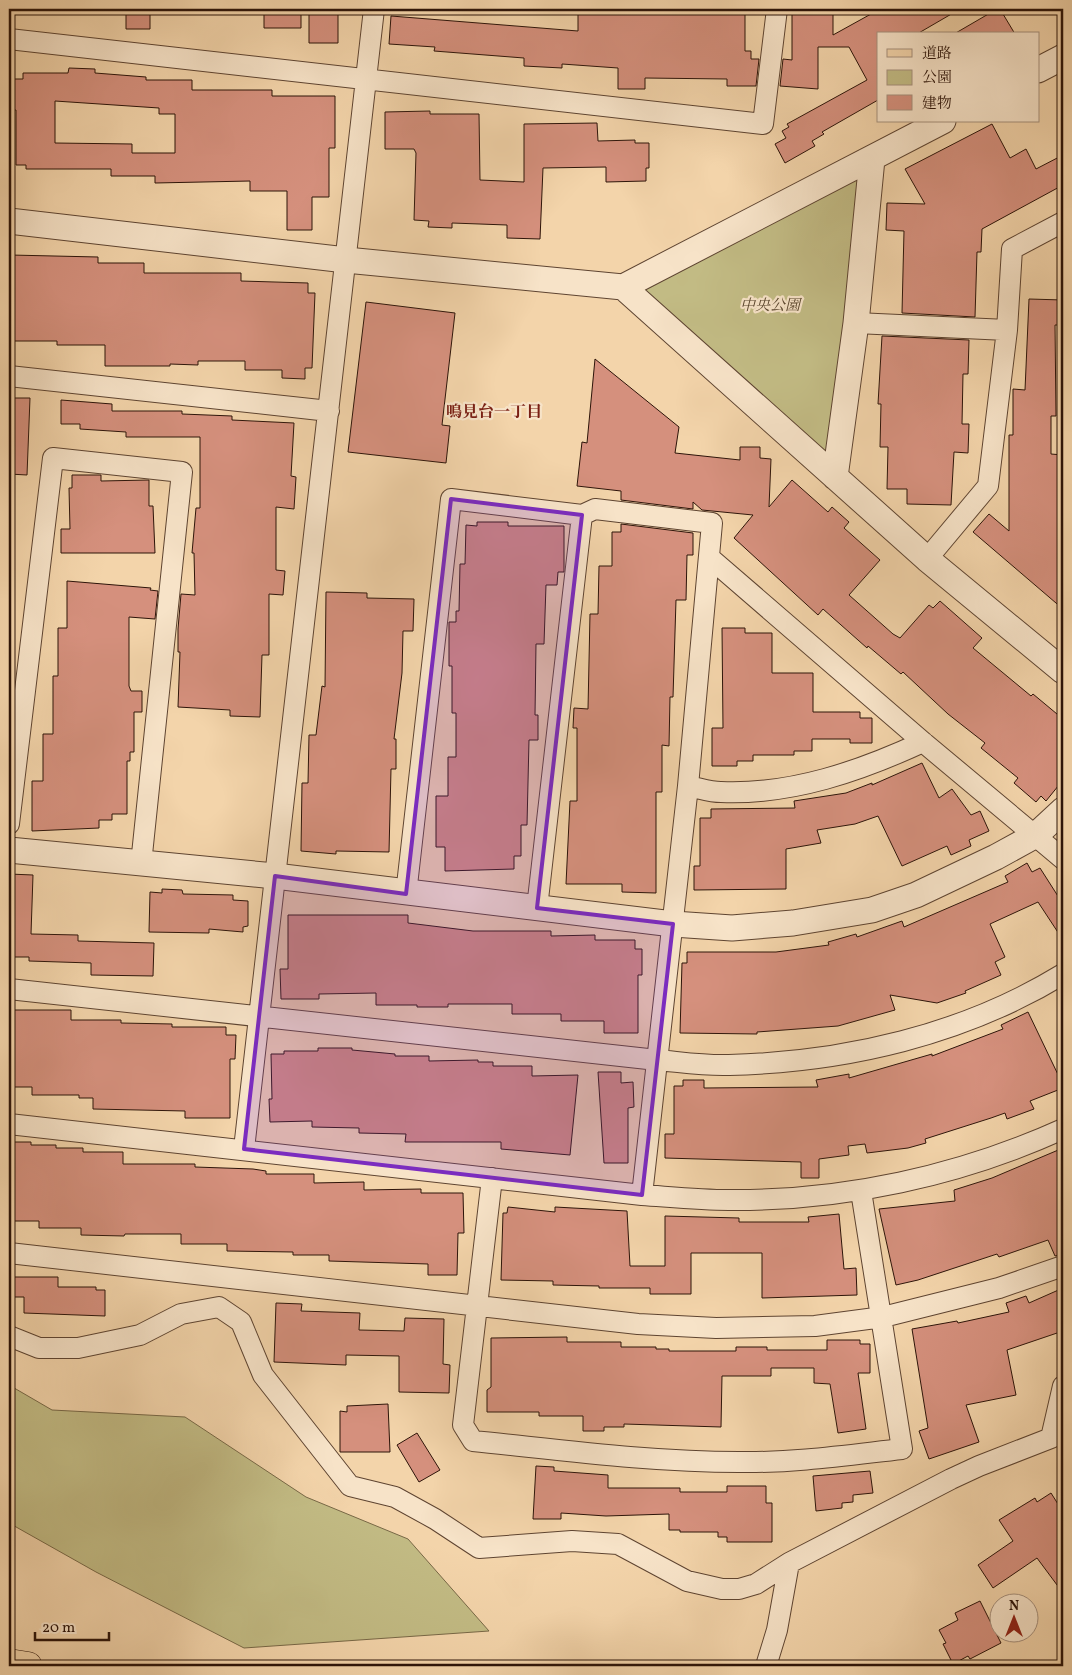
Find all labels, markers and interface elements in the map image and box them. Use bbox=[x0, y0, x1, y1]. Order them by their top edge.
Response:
legend bbox=[877, 32, 1040, 122]
text: 道路 bbox=[922, 44, 952, 65]
text: 公園 bbox=[922, 68, 952, 89]
text: 建物 bbox=[922, 94, 952, 115]
park label: 中央公園 bbox=[740, 296, 803, 317]
district label: 鳴見台一丁目 bbox=[446, 402, 542, 424]
north arrow bbox=[990, 1592, 1040, 1642]
text: N bbox=[1009, 1597, 1019, 1616]
scale bar bbox=[35, 1610, 109, 1642]
text: 20 m bbox=[42, 1618, 75, 1639]

